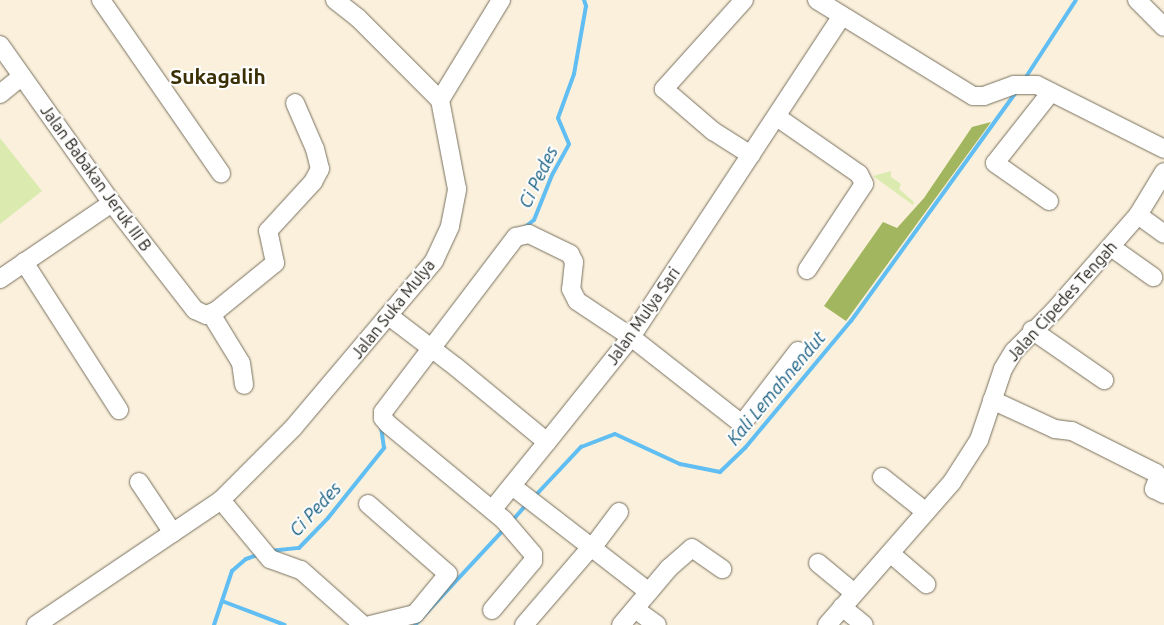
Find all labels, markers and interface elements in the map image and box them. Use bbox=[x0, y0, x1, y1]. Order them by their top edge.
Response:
district label: Sukagalih bbox=[170, 63, 266, 89]
street label: Jalan Babakan Jeruk III B bbox=[36, 101, 156, 255]
water label: Ci Pedes bbox=[514, 143, 562, 211]
street label: Jalan Cipedes Tengah bbox=[1003, 237, 1121, 365]
street label: Jalan Suka Mulya bbox=[347, 256, 439, 362]
street label: Jalan Mulya Sari bbox=[602, 264, 684, 368]
water label: Kali Lemahnendut bbox=[722, 327, 830, 449]
water label: Ci Pedes bbox=[285, 477, 345, 541]

